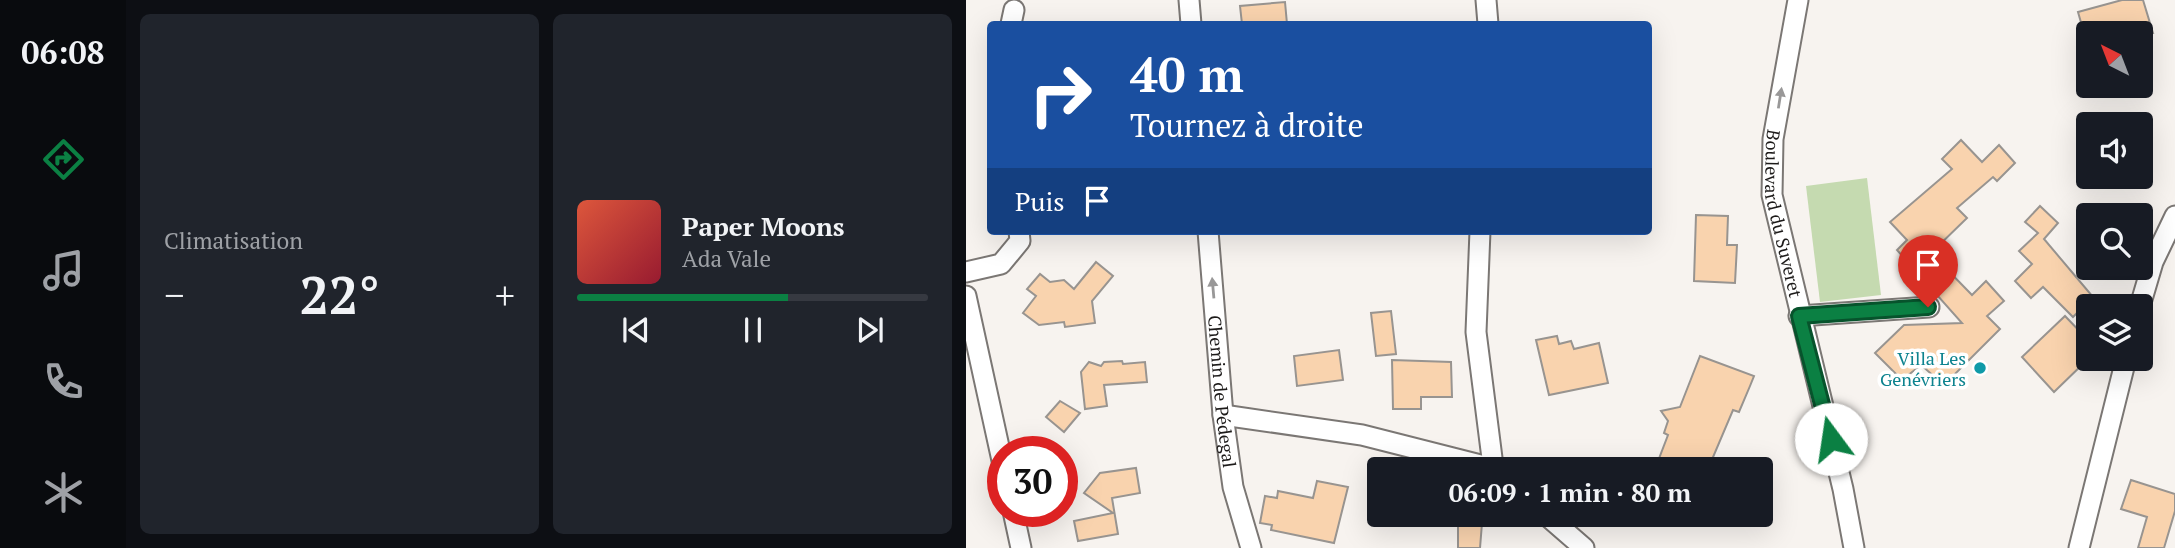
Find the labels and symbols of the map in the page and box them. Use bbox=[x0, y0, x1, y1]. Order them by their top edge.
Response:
north arrow bbox=[2076, 21, 2152, 98]
one-way arrow bbox=[1775, 87, 1786, 109]
street label: Boulevard du Suveret bbox=[1760, 128, 1808, 300]
pin bbox=[1898, 235, 1958, 307]
one-way arrow bbox=[1207, 276, 1218, 298]
street label: Chemin de Pédegal bbox=[1203, 314, 1242, 469]
place label: Villa Les Genévriers bbox=[1880, 346, 1966, 391]
marker: Villa Les Genévriers bbox=[1972, 360, 1988, 376]
position arrow bbox=[1794, 402, 1868, 476]
speed limit sign: 30 bbox=[987, 436, 1078, 527]

